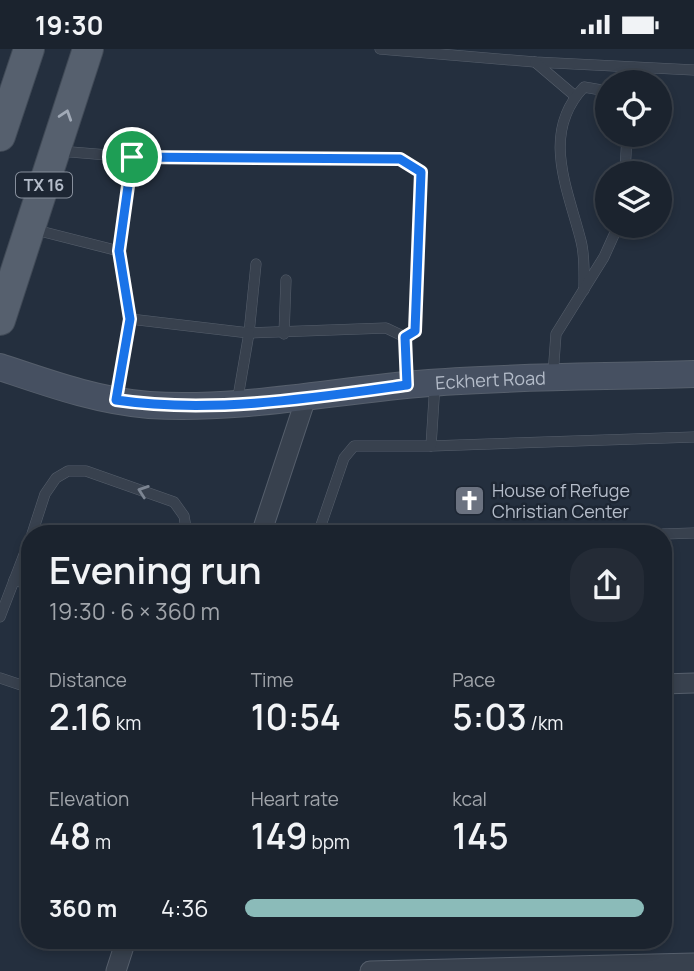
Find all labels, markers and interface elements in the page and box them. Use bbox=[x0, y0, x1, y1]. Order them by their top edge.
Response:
text: 19:30 bbox=[35, 7, 104, 43]
map controls bbox=[595, 70, 672, 238]
button: locate bbox=[595, 70, 672, 147]
one-way arrow bbox=[58, 110, 73, 122]
pin bbox=[102, 127, 162, 187]
icon: arrive bbox=[113, 138, 151, 176]
button: layers bbox=[595, 161, 672, 238]
road number: TX 16 bbox=[16, 173, 72, 197]
street label: Eckhert Road bbox=[434, 365, 546, 394]
place label: House of Refuge Christian Center bbox=[492, 478, 630, 523]
church icon: House of Refuge Christian Center bbox=[452, 483, 486, 517]
one-way arrow bbox=[137, 485, 150, 499]
text: Evening run bbox=[49, 543, 262, 595]
button: share bbox=[570, 548, 644, 622]
text: 19:30 · 6 × 360 m bbox=[49, 595, 220, 627]
text: Distance bbox=[49, 667, 127, 693]
text: Time bbox=[251, 667, 294, 693]
text: Pace bbox=[452, 667, 495, 693]
text: 2.16 bbox=[49, 693, 112, 741]
text: 10:54 bbox=[251, 693, 341, 741]
text: 5:03 bbox=[452, 693, 527, 741]
text: km bbox=[112, 710, 141, 736]
text: /km bbox=[527, 710, 563, 736]
text: Elevation bbox=[49, 786, 129, 812]
text: Heart rate bbox=[251, 786, 339, 812]
text: kcal bbox=[452, 786, 487, 812]
text: 48 bbox=[49, 812, 91, 860]
text: 149 bbox=[251, 812, 308, 860]
text: 145 bbox=[452, 812, 509, 860]
text: m bbox=[91, 829, 111, 855]
text: bpm bbox=[308, 829, 350, 855]
text: 360 m bbox=[49, 892, 117, 924]
text: 4:36 bbox=[161, 892, 208, 924]

